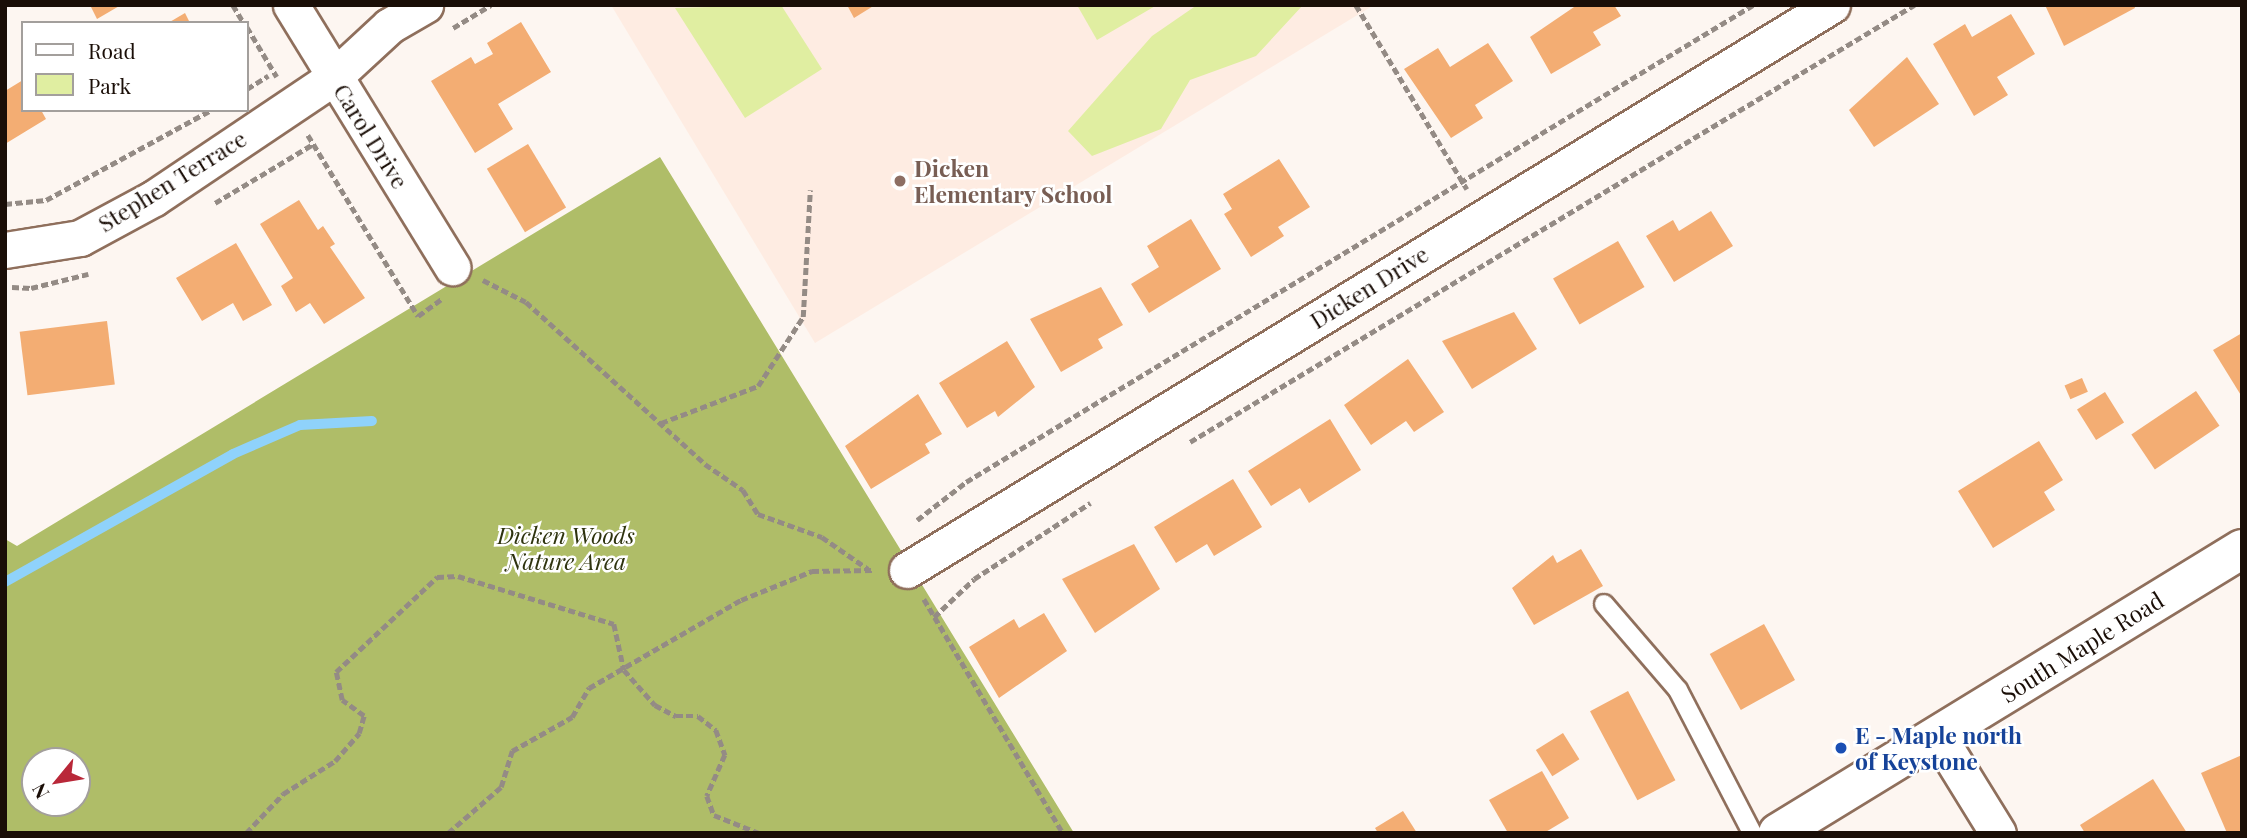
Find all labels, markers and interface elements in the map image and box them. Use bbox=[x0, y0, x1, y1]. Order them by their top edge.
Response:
legend bbox=[21, 21, 248, 112]
text: Road bbox=[88, 36, 136, 64]
text: Park bbox=[88, 71, 131, 99]
street label: Carol Drive bbox=[328, 79, 414, 193]
street label: Stephen Terrace bbox=[93, 124, 251, 238]
place label: Dicken Elementary School bbox=[914, 154, 1113, 208]
marker: Dicken Elementary School bbox=[892, 173, 908, 189]
street label: Dicken Drive bbox=[1305, 240, 1433, 334]
park label: Dicken Woods Nature Area bbox=[497, 521, 635, 575]
street label: South Maple Road bbox=[1996, 586, 2168, 708]
place label: E - Maple north of Keystone bbox=[1855, 721, 2022, 775]
marker: E - Maple north of Keystone bbox=[1833, 740, 1849, 756]
north arrow bbox=[21, 747, 91, 817]
text: N bbox=[25, 779, 54, 804]

